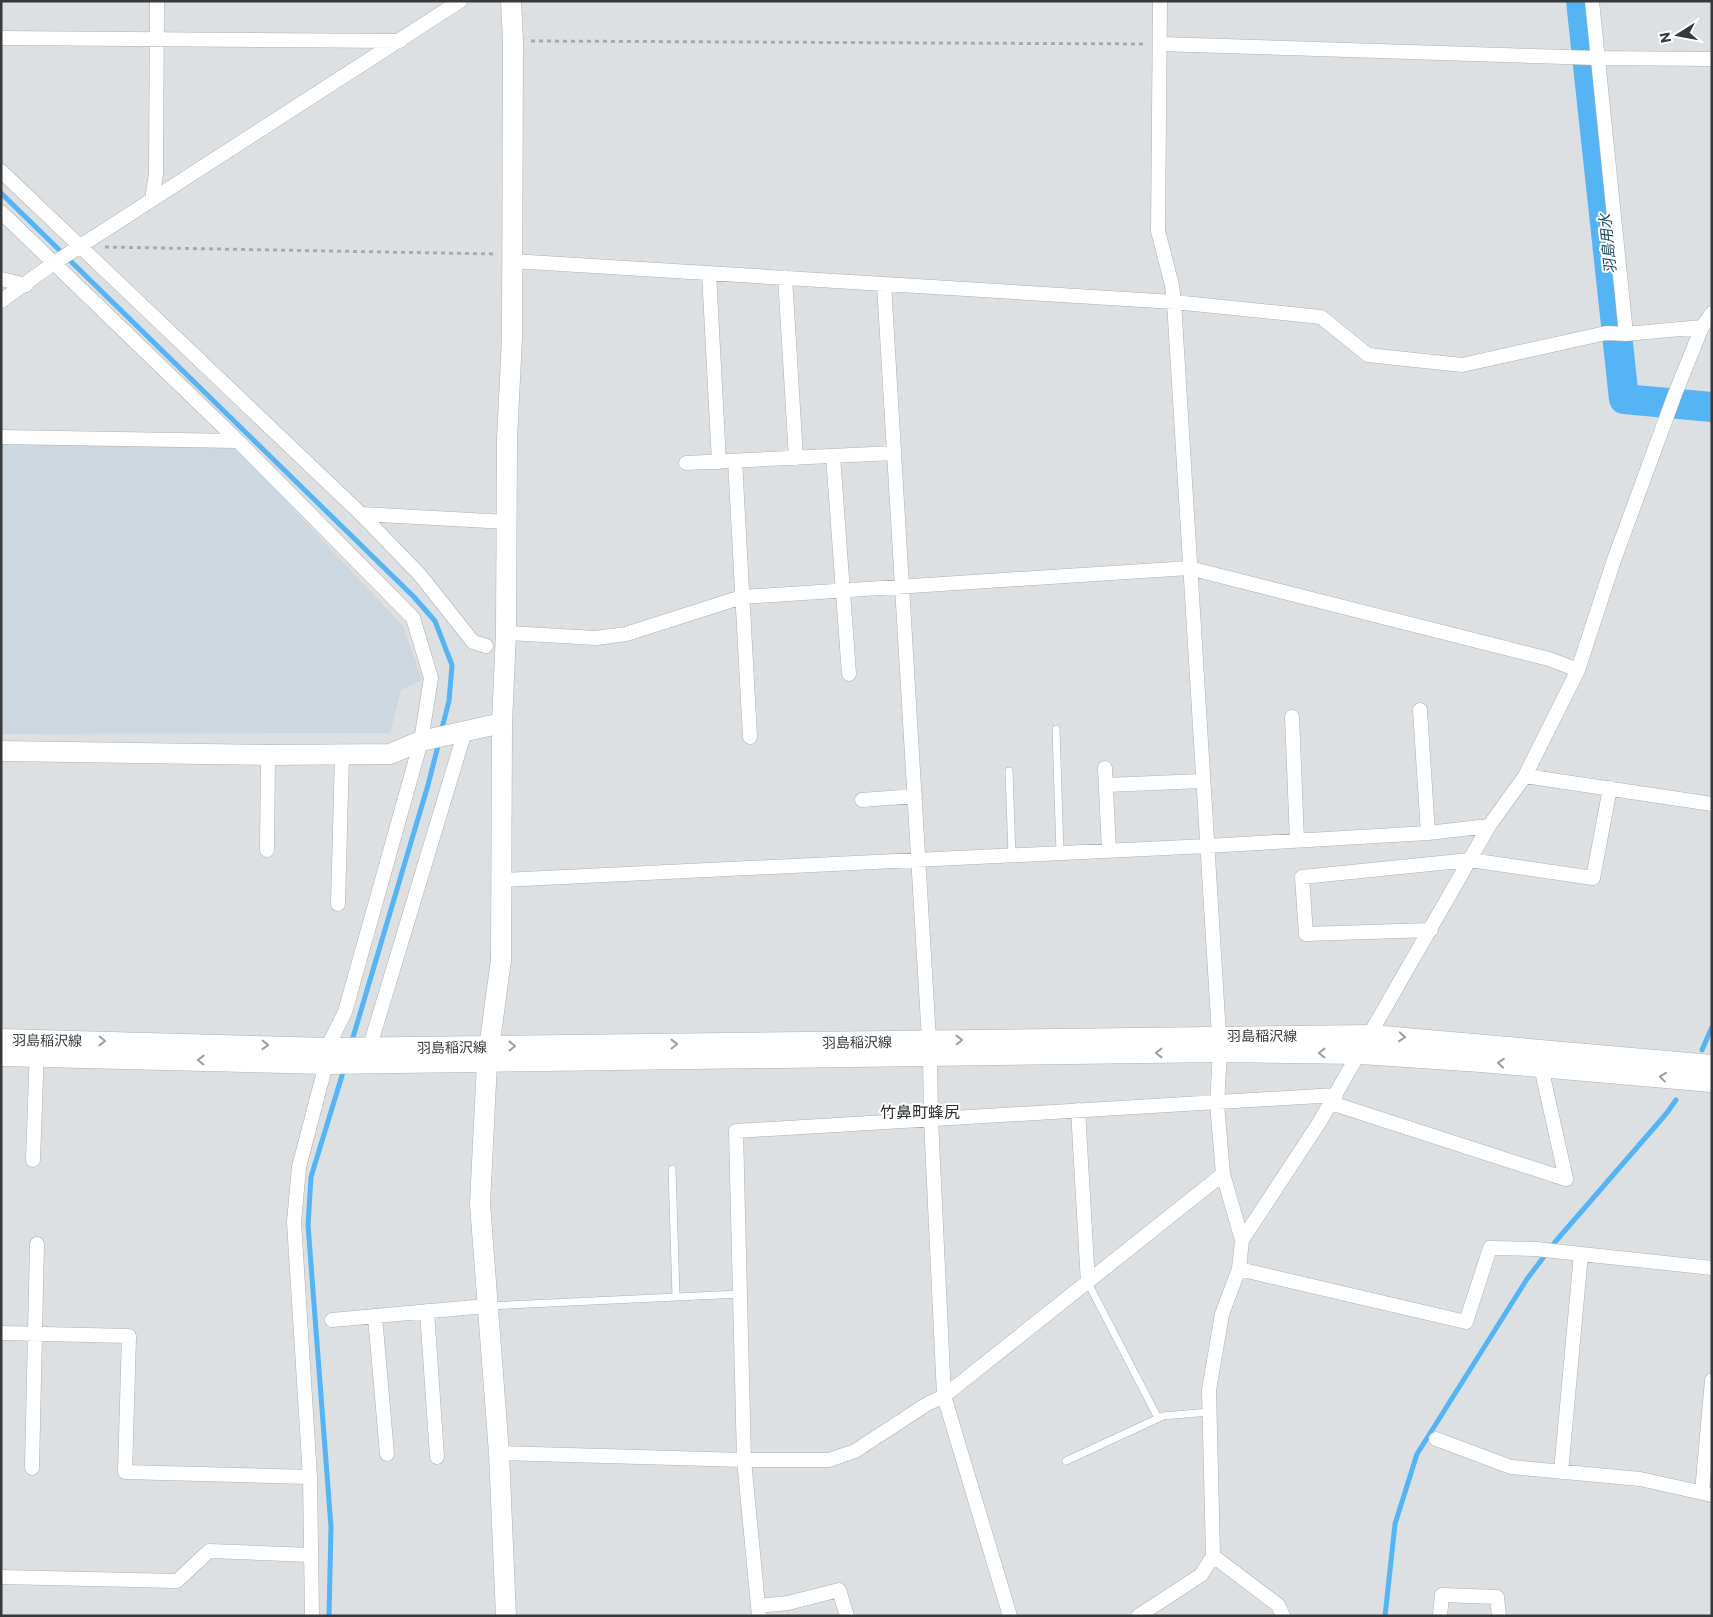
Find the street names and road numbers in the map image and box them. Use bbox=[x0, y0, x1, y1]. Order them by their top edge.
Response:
street label: 羽島稲沢線 bbox=[1227, 1027, 1297, 1044]
street label: 羽島稲沢線 bbox=[12, 1031, 82, 1049]
street label: 羽島稲沢線 bbox=[822, 1033, 892, 1051]
street label: 羽島稲沢線 bbox=[417, 1038, 487, 1056]

